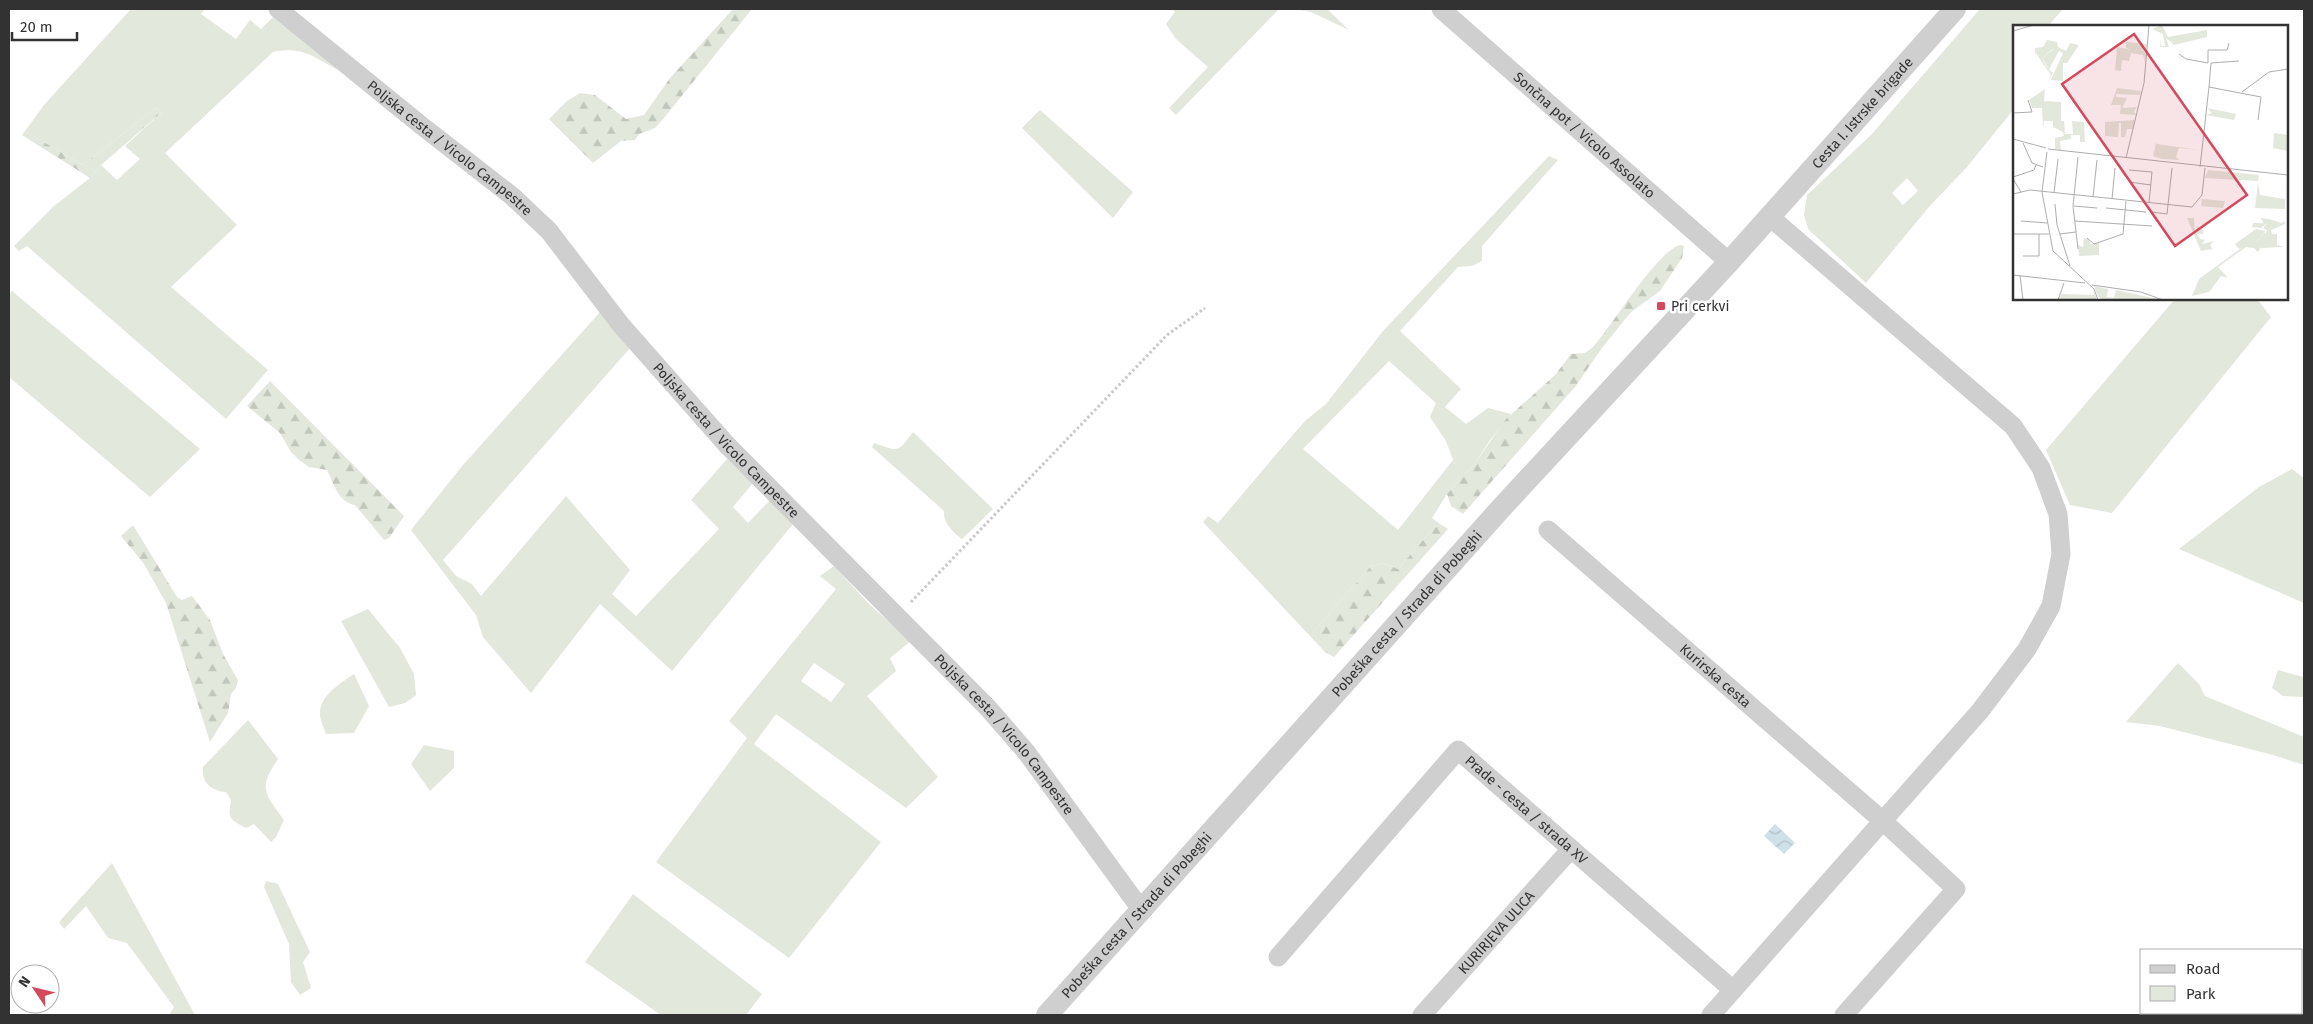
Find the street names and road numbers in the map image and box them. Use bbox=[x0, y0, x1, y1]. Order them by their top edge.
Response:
street label: Cesta I. Istrske brigade bbox=[1808, 54, 1916, 172]
street label: Sončna pot / Vicolo Assolato bbox=[1510, 68, 1659, 202]
street label: Poljska cesta / Vicolo Campestre bbox=[364, 77, 536, 219]
street label: Poljska cesta / Vicolo Campestre bbox=[650, 359, 803, 521]
street label: Pobeška cesta / Strada di Pobeghi bbox=[1328, 527, 1485, 700]
street label: Kurirska cesta bbox=[1676, 640, 1755, 711]
street label: Poljska cesta / Vicolo Campestre bbox=[931, 650, 1078, 818]
street label: Prade - cesta / strada XV bbox=[1462, 752, 1591, 868]
street label: Pobeška cesta / Strada di Pobeghi bbox=[1058, 829, 1215, 1002]
street label: KURIRJEVA ULICA bbox=[1454, 887, 1538, 977]

